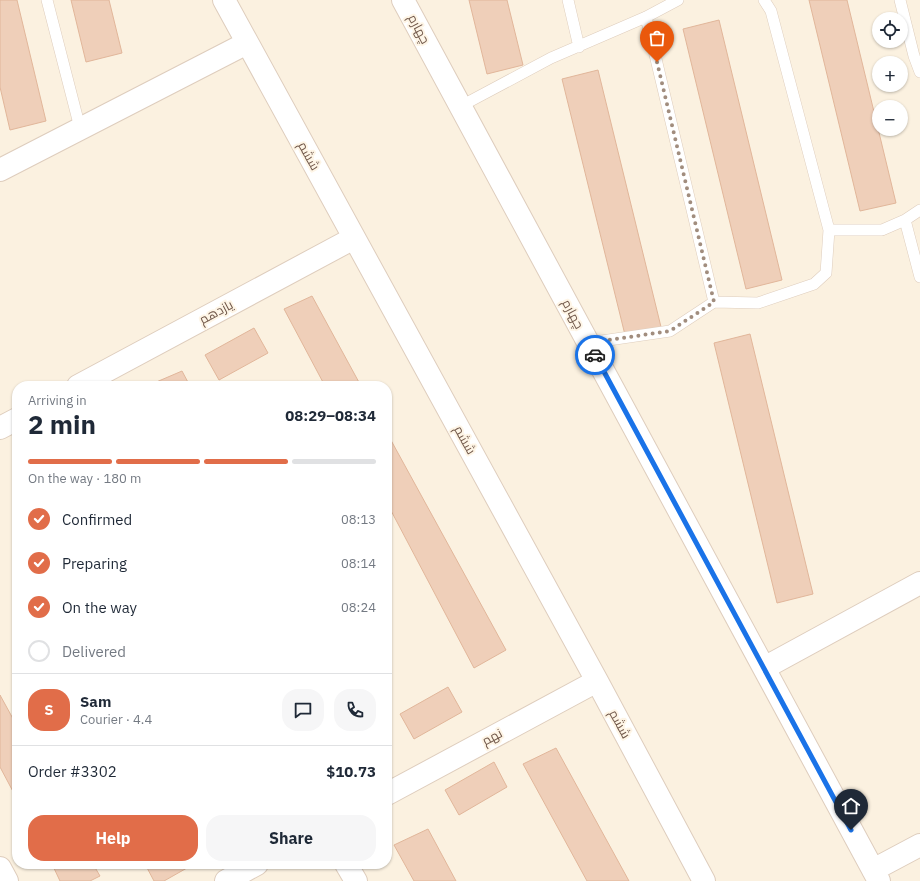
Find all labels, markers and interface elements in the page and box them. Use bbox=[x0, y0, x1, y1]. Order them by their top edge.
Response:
street label: چهارم bbox=[403, 11, 434, 47]
map controls bbox=[872, 12, 908, 136]
button: locate bbox=[872, 12, 908, 48]
pin bbox=[640, 21, 674, 62]
icon: bag bbox=[646, 27, 668, 49]
button: + bbox=[872, 56, 908, 92]
button: − bbox=[872, 100, 908, 136]
street label: ششم bbox=[293, 139, 324, 174]
street label: یازدهم bbox=[196, 296, 237, 329]
street label: چهارم bbox=[557, 296, 588, 332]
courier bbox=[575, 335, 615, 375]
icon: car bbox=[584, 344, 606, 366]
text: Arriving in bbox=[28, 392, 87, 409]
text: 08:29–08:34 bbox=[285, 406, 376, 425]
text: 2 min bbox=[28, 407, 96, 441]
street label: ششم bbox=[449, 423, 480, 458]
text: On the way · 180 m bbox=[28, 470, 141, 487]
icon: check bbox=[28, 508, 50, 530]
text: Confirmed bbox=[62, 510, 132, 529]
text: 08:13 bbox=[341, 511, 376, 528]
icon: check bbox=[28, 552, 50, 574]
text: Preparing bbox=[62, 554, 127, 573]
text: 08:14 bbox=[341, 555, 376, 572]
icon: check bbox=[28, 596, 50, 618]
text: On the way bbox=[62, 598, 137, 617]
text: 08:24 bbox=[341, 599, 376, 616]
text: Delivered bbox=[62, 642, 126, 661]
button: chat bbox=[282, 689, 324, 731]
button: phone bbox=[334, 689, 376, 731]
text: Sam bbox=[80, 692, 111, 711]
text: S bbox=[44, 700, 54, 719]
street label: ششم bbox=[604, 707, 635, 742]
text: Courier · 4.4 bbox=[80, 711, 152, 728]
street label: نهم bbox=[479, 725, 506, 750]
text: Order #3302 bbox=[28, 762, 117, 781]
text: $10.73 bbox=[326, 762, 376, 781]
pin bbox=[834, 789, 868, 830]
icon: home bbox=[840, 795, 862, 817]
button: Help bbox=[28, 815, 198, 861]
button: Share bbox=[206, 815, 376, 861]

